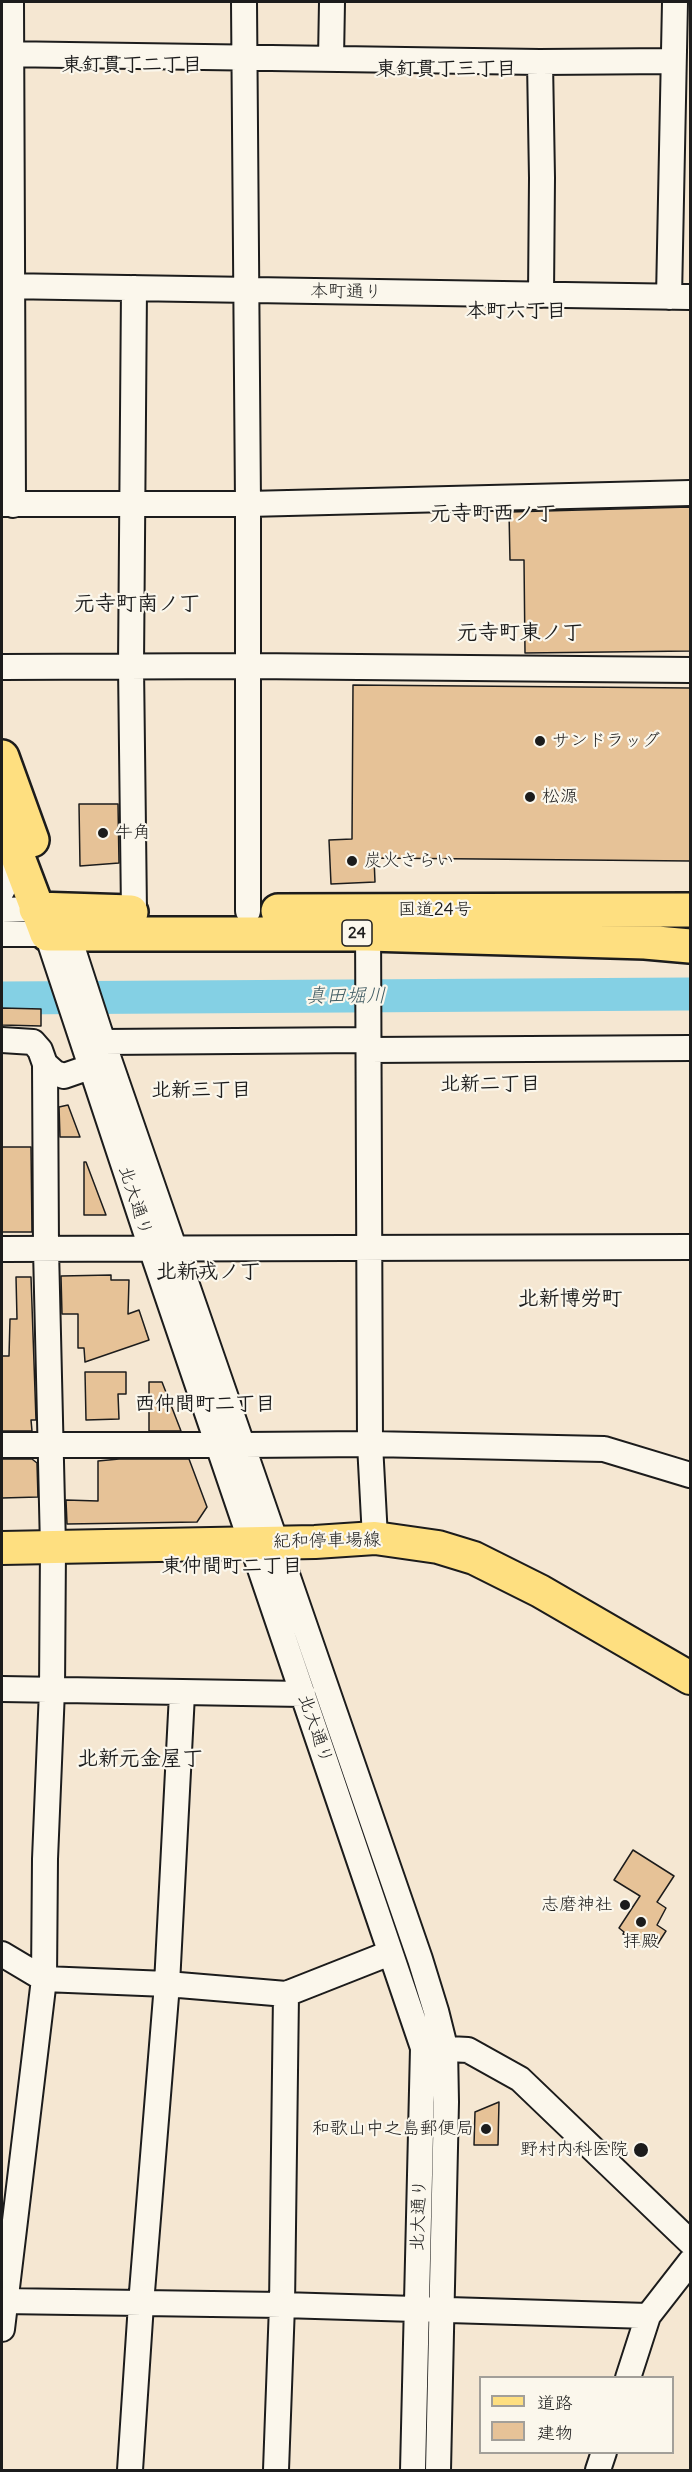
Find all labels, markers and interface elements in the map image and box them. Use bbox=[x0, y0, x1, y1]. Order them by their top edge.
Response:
district label: 東釘貫丁二丁目 bbox=[62, 53, 202, 77]
district label: 東釘貫丁三丁目 bbox=[376, 57, 516, 81]
street label: 本町通り bbox=[310, 281, 382, 303]
district label: 本町六丁目 bbox=[466, 299, 566, 323]
district label: 元寺町西ノ丁 bbox=[430, 501, 556, 527]
district label: 元寺町南ノ丁 bbox=[74, 591, 200, 617]
district label: 元寺町東ノ丁 bbox=[457, 620, 583, 646]
place label: サンドラッグ bbox=[552, 730, 660, 752]
marker: サンドラッグ bbox=[533, 734, 547, 748]
place label: 松源 bbox=[542, 786, 578, 808]
marker: 松源 bbox=[523, 790, 537, 804]
place label: 牛角 bbox=[115, 822, 151, 844]
marker: 牛角 bbox=[96, 826, 110, 840]
place label: 炭火さらい bbox=[364, 850, 454, 872]
marker: 炭火さらい bbox=[345, 854, 359, 868]
street label: 国道24号 bbox=[398, 899, 472, 921]
road number: 24 bbox=[342, 920, 372, 946]
water label: 真田堀川 bbox=[306, 984, 386, 1008]
district label: 北新二丁目 bbox=[440, 1072, 540, 1096]
district label: 北新三丁目 bbox=[151, 1078, 251, 1102]
street label: 北大通り bbox=[114, 1163, 156, 1239]
district label: 北新戎ノ丁 bbox=[156, 1259, 260, 1285]
district label: 北新博労町 bbox=[518, 1286, 622, 1312]
district label: 西仲間町二丁目 bbox=[135, 1392, 275, 1416]
street label: 紀和停車場線 bbox=[273, 1529, 381, 1553]
district label: 東仲間町二丁目 bbox=[162, 1554, 302, 1578]
street label: 北大通り bbox=[293, 1691, 337, 1767]
district label: 北新元金屋丁 bbox=[77, 1746, 203, 1772]
place label: 志磨神社 bbox=[541, 1894, 613, 1916]
marker: 志磨神社 bbox=[618, 1898, 632, 1912]
marker: 拝殿 bbox=[634, 1915, 648, 1929]
place label: 拝殿 bbox=[623, 1931, 659, 1953]
place label: 和歌山中之島郵便局 bbox=[312, 2118, 474, 2140]
marker: 和歌山中之島郵便局 bbox=[479, 2122, 493, 2136]
place label: 野村内科医院 bbox=[520, 2139, 628, 2161]
marker: 野村内科医院 bbox=[632, 2141, 650, 2159]
street label: 北大通り bbox=[407, 2179, 431, 2251]
legend bbox=[479, 2376, 674, 2454]
text: 道路 bbox=[537, 2391, 573, 2414]
text: 建物 bbox=[537, 2421, 573, 2444]

